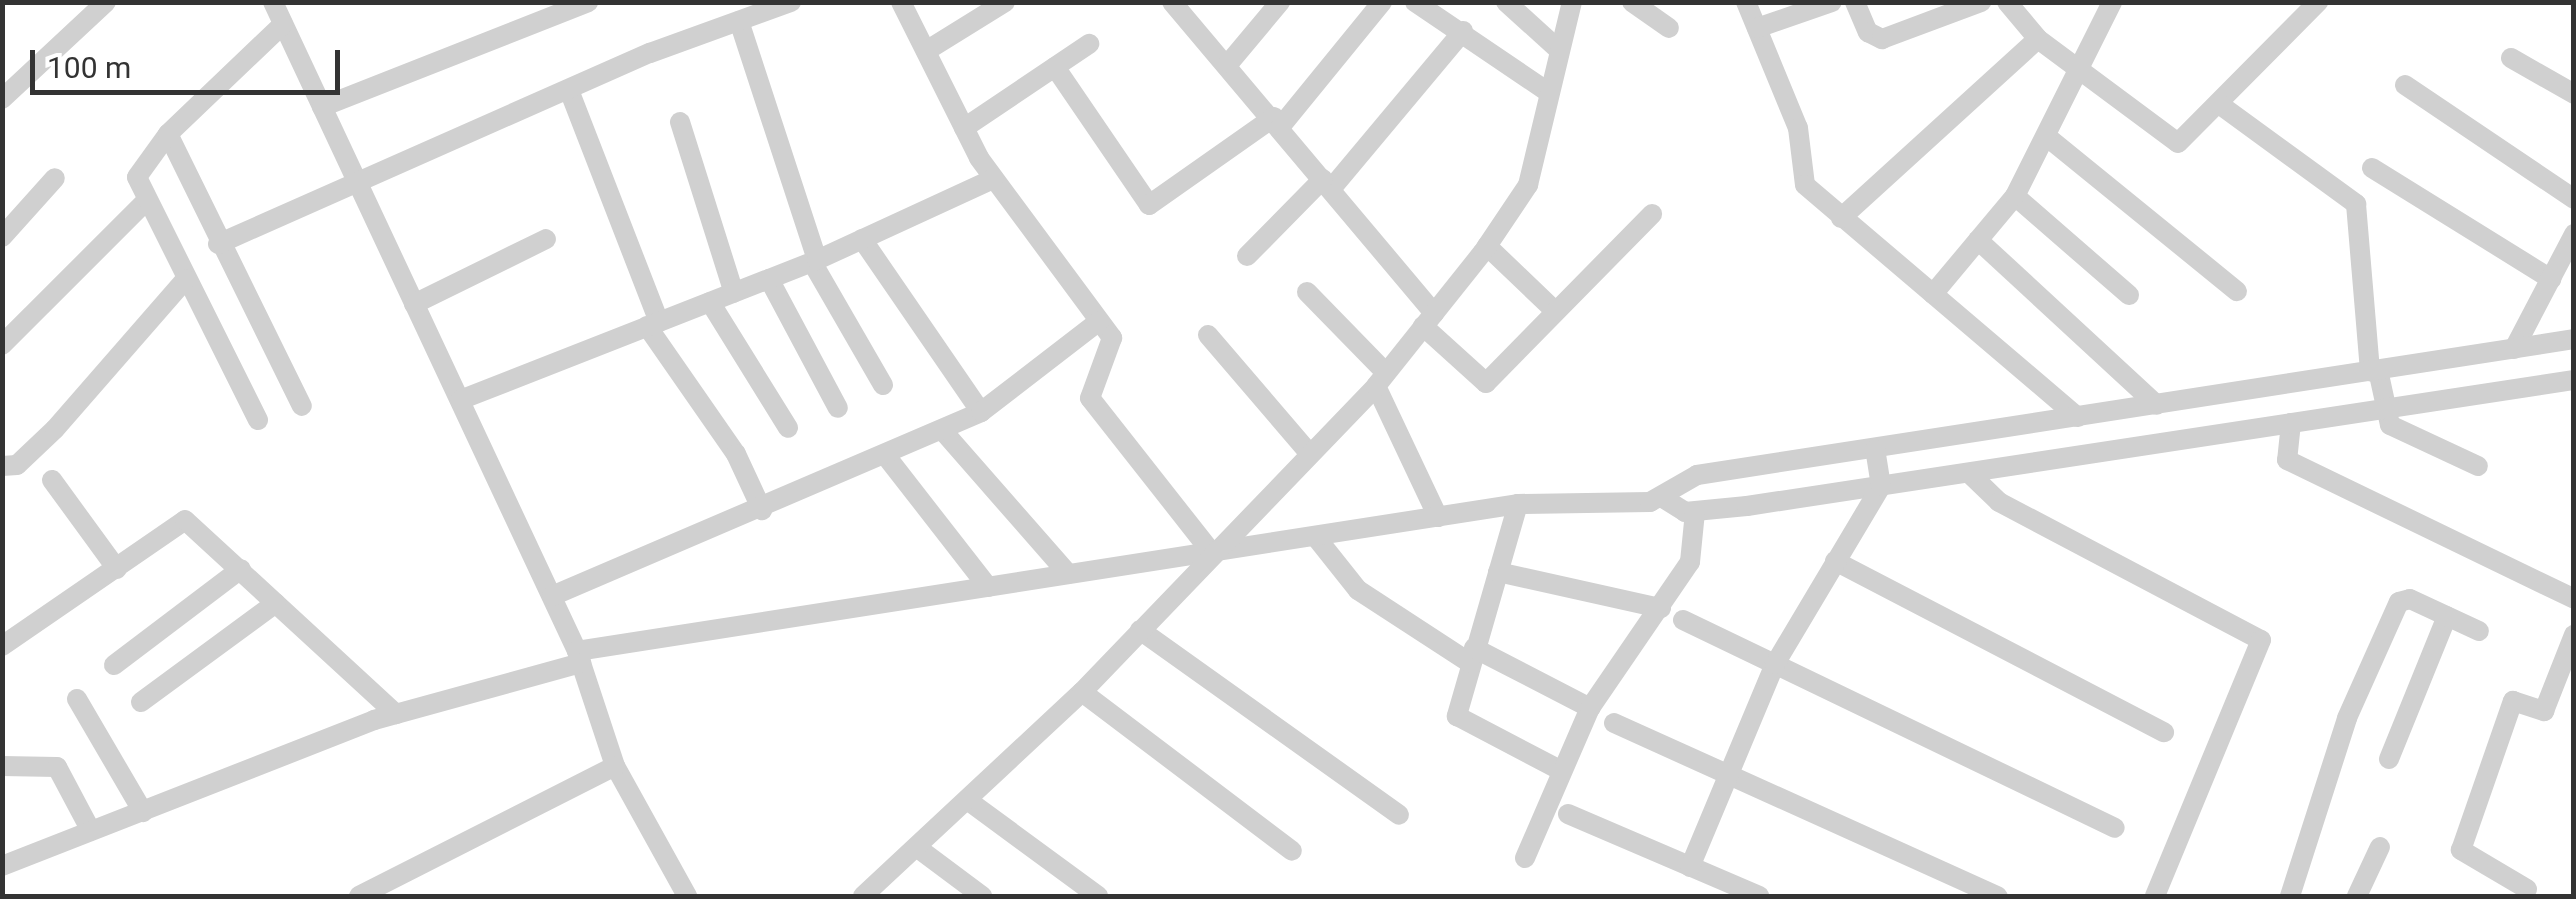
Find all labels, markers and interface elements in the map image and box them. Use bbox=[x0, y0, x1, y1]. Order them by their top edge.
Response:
scale bar bbox=[35, 30, 345, 92]
text: 100 m bbox=[47, 50, 131, 85]

